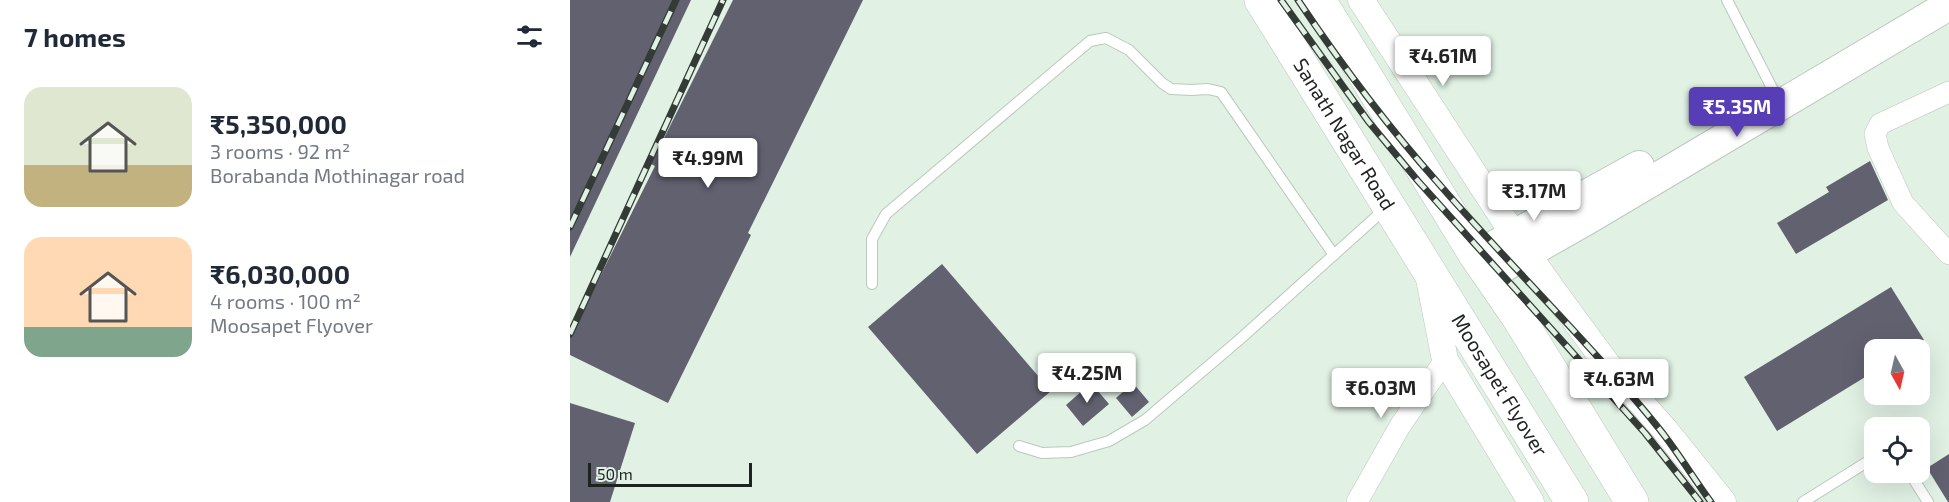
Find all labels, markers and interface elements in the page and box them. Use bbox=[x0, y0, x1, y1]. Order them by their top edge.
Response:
icon: filters bbox=[513, 20, 546, 53]
text: 7 homes bbox=[24, 21, 126, 52]
pin: ₹4.61M bbox=[1394, 36, 1492, 87]
text: ₹4.61M bbox=[1409, 43, 1477, 67]
street label: Sanath Nagar Road bbox=[1289, 54, 1401, 214]
pin: ₹5.35M bbox=[1688, 87, 1786, 138]
text: ₹5.35M bbox=[1703, 94, 1771, 118]
text: ₹5,350,000 bbox=[210, 108, 347, 139]
icon: home bbox=[72, 111, 144, 183]
pin: ₹4.99M bbox=[659, 138, 757, 189]
text: 3 rooms · 92 m² bbox=[210, 139, 350, 163]
text: ₹4.99M bbox=[672, 145, 744, 169]
text: Borabanda Mothinagar road bbox=[210, 163, 465, 187]
pin: ₹3.17M bbox=[1485, 171, 1583, 222]
text: ₹3.17M bbox=[1502, 178, 1566, 202]
text: ₹6,030,000 bbox=[210, 258, 350, 289]
icon: home bbox=[72, 261, 144, 333]
text: 4 rooms · 100 m² bbox=[210, 289, 361, 313]
street label: Moosapet Flyover bbox=[1447, 309, 1554, 460]
text: Moosapet Flyover bbox=[210, 313, 373, 337]
north arrow bbox=[1864, 339, 1930, 405]
map controls bbox=[1864, 339, 1930, 483]
pin: ₹4.25M bbox=[1038, 353, 1136, 404]
pin: ₹4.63M bbox=[1570, 359, 1668, 410]
text: ₹4.25M bbox=[1052, 360, 1122, 384]
text: ₹4.63M bbox=[1584, 366, 1654, 390]
pin: ₹6.03M bbox=[1332, 368, 1430, 419]
text: ₹6.03M bbox=[1346, 375, 1416, 399]
button: locate bbox=[1864, 417, 1930, 483]
scale bar bbox=[588, 460, 752, 488]
text: 50 m bbox=[597, 464, 633, 483]

